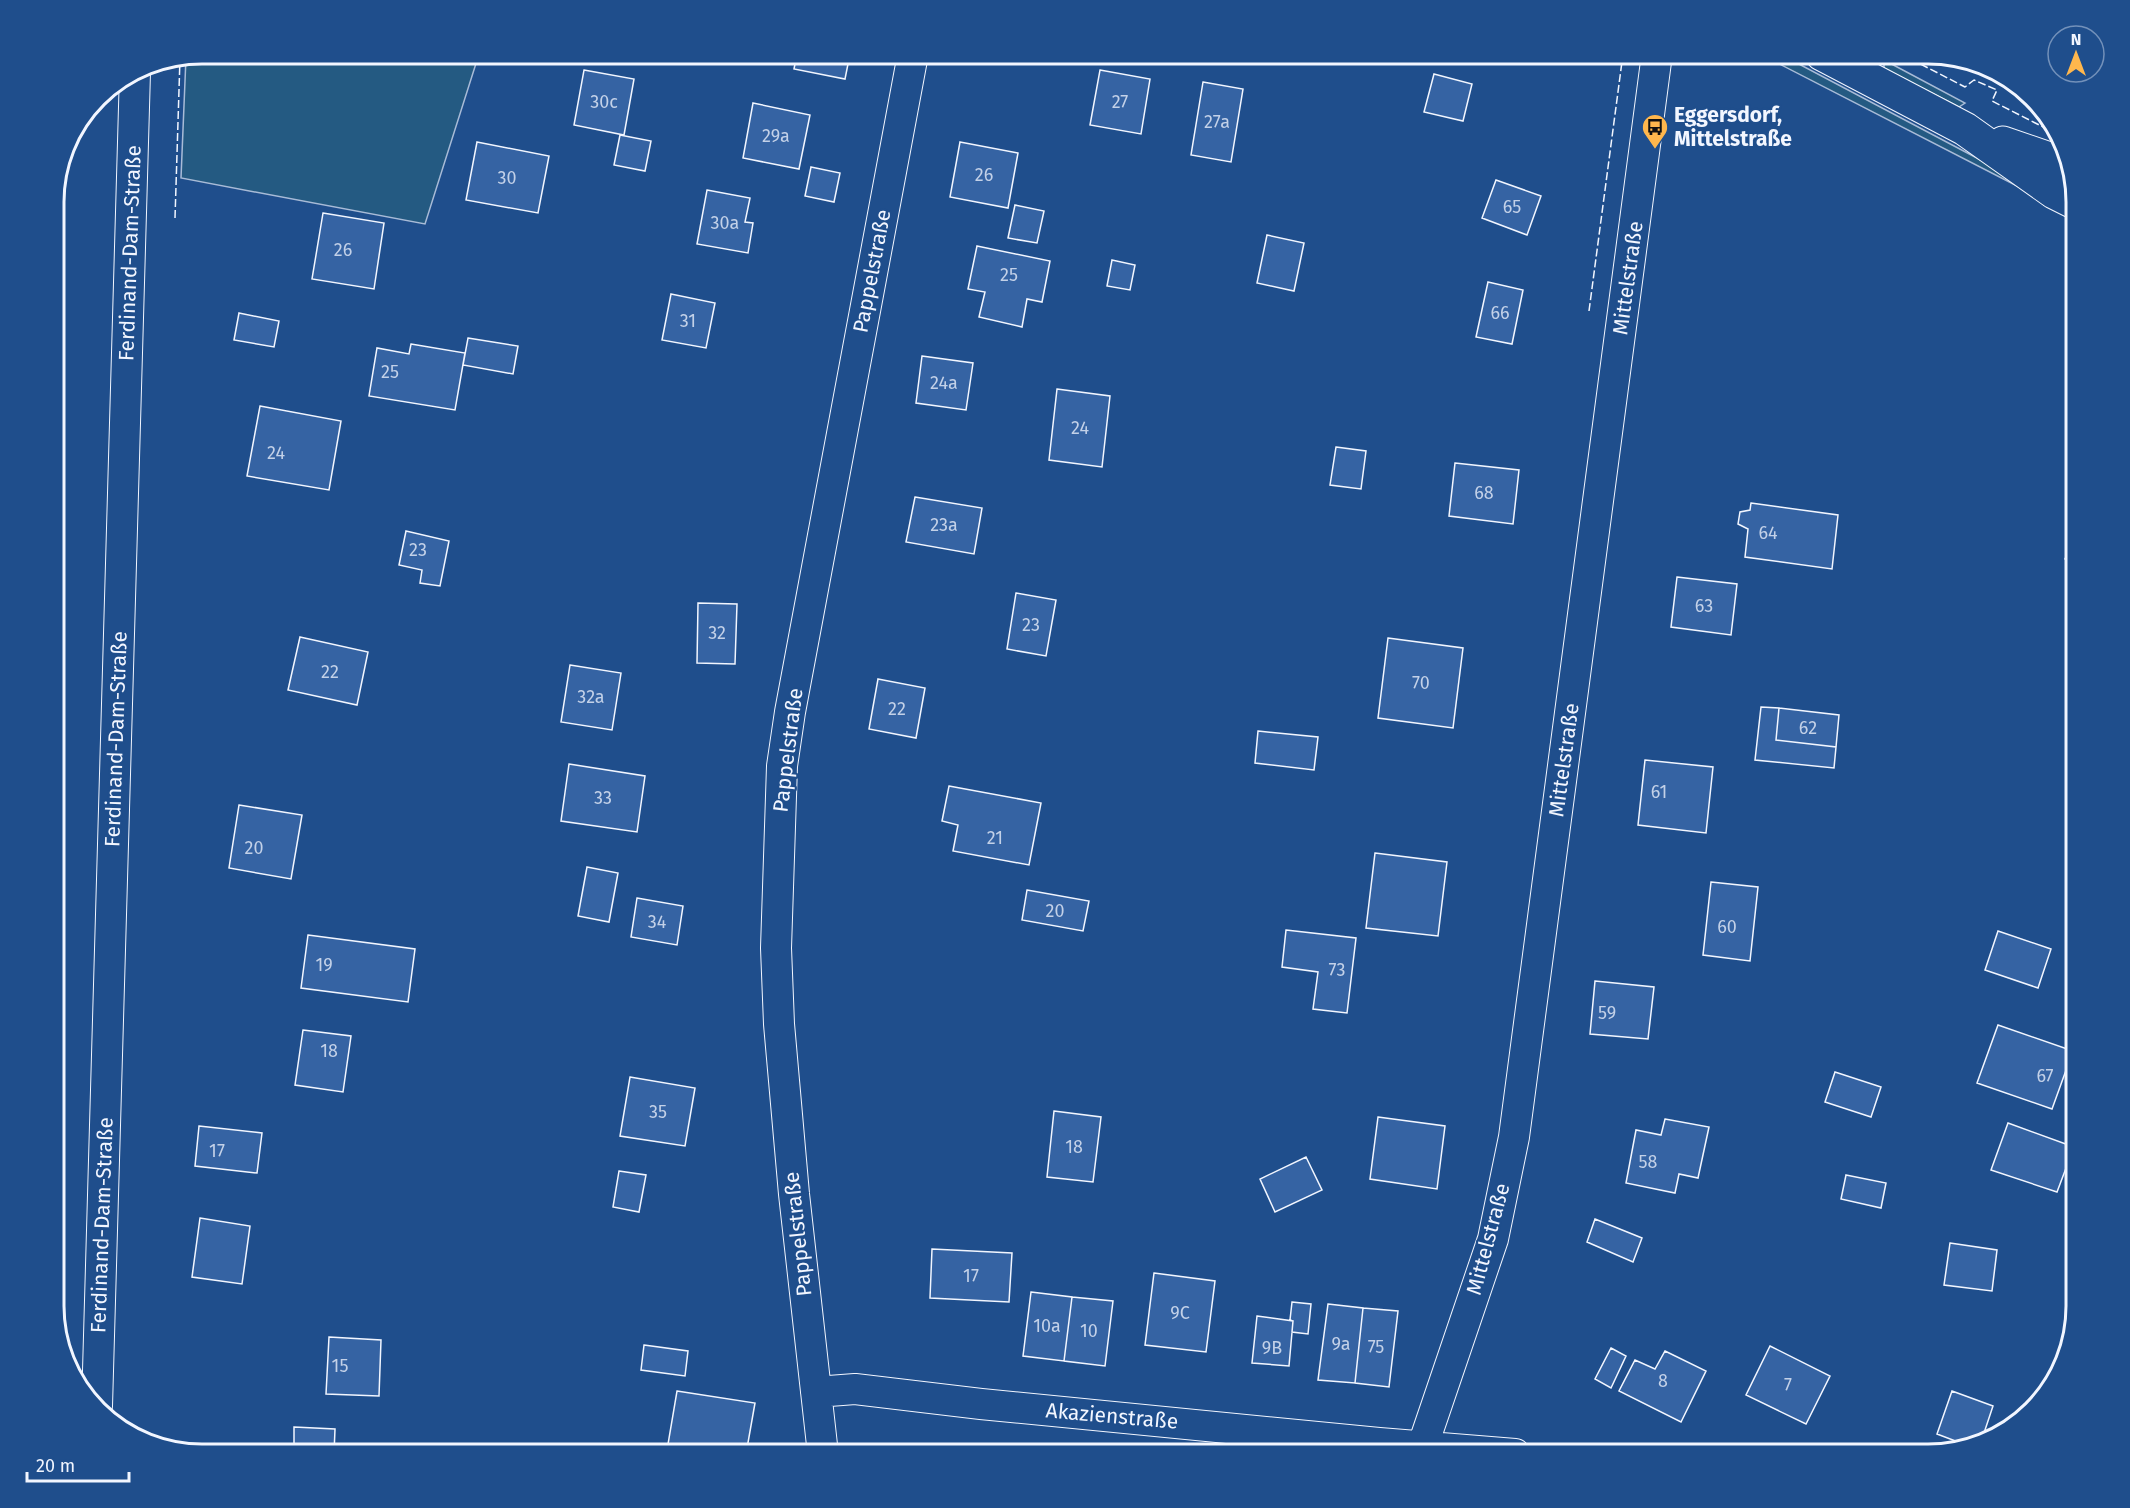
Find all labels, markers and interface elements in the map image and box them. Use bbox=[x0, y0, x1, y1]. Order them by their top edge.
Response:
north arrow bbox=[2046, 24, 2106, 84]
text: N bbox=[2071, 30, 2081, 49]
house number: 30c bbox=[590, 91, 618, 113]
house number: 27 bbox=[1112, 91, 1128, 113]
place label: Eggersdorf, Mittelstraße bbox=[1674, 102, 1792, 152]
house number: 27a bbox=[1204, 111, 1230, 133]
bus stop icon: Eggersdorf, Mittelstraße bbox=[1640, 112, 1670, 150]
house number: 29a bbox=[762, 125, 790, 147]
street label: Ferdinand-Dam-Straße bbox=[113, 145, 147, 361]
house number: 26 bbox=[975, 164, 993, 186]
house number: 30 bbox=[497, 167, 517, 189]
house number: 65 bbox=[1503, 196, 1521, 218]
street label: Pappelstraße bbox=[847, 207, 897, 335]
house number: 30a bbox=[711, 212, 739, 234]
street label: Mittelstraße bbox=[1607, 219, 1649, 337]
house number: 26 bbox=[334, 239, 352, 261]
house number: 25 bbox=[1000, 264, 1018, 286]
house number: 66 bbox=[1490, 302, 1510, 324]
house number: 31 bbox=[680, 310, 696, 332]
house number: 25 bbox=[381, 361, 399, 383]
house number: 24a bbox=[930, 372, 958, 394]
house number: 24 bbox=[1071, 417, 1089, 439]
house number: 24 bbox=[267, 442, 285, 464]
house number: 68 bbox=[1474, 482, 1494, 504]
house number: 23a bbox=[930, 514, 958, 536]
house number: 64 bbox=[1758, 522, 1778, 544]
house number: 23 bbox=[409, 539, 427, 561]
house number: 63 bbox=[1695, 595, 1713, 617]
house number: 23 bbox=[1022, 614, 1040, 636]
house number: 32 bbox=[708, 622, 726, 644]
street label: Ferdinand-Dam-Straße bbox=[99, 631, 133, 847]
house number: 22 bbox=[321, 661, 339, 683]
house number: 70 bbox=[1412, 672, 1430, 694]
house number: 32a bbox=[577, 686, 605, 708]
street label: Pappelstraße bbox=[767, 686, 809, 814]
house number: 22 bbox=[888, 698, 906, 720]
street label: Mittelstraße bbox=[1543, 701, 1585, 819]
house number: 62 bbox=[1799, 717, 1817, 739]
house number: 61 bbox=[1651, 781, 1667, 803]
house number: 33 bbox=[594, 787, 612, 809]
house number: 21 bbox=[987, 827, 1003, 849]
house number: 20 bbox=[245, 837, 263, 859]
house number: 20 bbox=[1046, 900, 1064, 922]
house number: 34 bbox=[648, 911, 667, 933]
house number: 60 bbox=[1717, 916, 1737, 938]
house number: 19 bbox=[315, 954, 333, 976]
house number: 73 bbox=[1329, 959, 1345, 981]
house number: 59 bbox=[1598, 1002, 1616, 1024]
house number: 18 bbox=[320, 1040, 338, 1062]
house number: 67 bbox=[2036, 1065, 2054, 1087]
house number: 35 bbox=[649, 1101, 667, 1123]
street label: Ferdinand-Dam-Straße bbox=[85, 1117, 119, 1333]
house number: 18 bbox=[1065, 1136, 1083, 1158]
house number: 17 bbox=[209, 1140, 225, 1162]
house number: 58 bbox=[1639, 1151, 1658, 1173]
street label: Pappelstraße bbox=[779, 1170, 817, 1298]
street label: Mittelstraße bbox=[1461, 1180, 1515, 1298]
house number: 17 bbox=[963, 1265, 979, 1287]
house number: 9C bbox=[1170, 1302, 1190, 1324]
house number: 10a bbox=[1033, 1315, 1061, 1337]
house number: 10 bbox=[1080, 1320, 1098, 1342]
house number: 9a bbox=[1331, 1333, 1351, 1355]
house number: 75 bbox=[1368, 1336, 1384, 1358]
house number: 9B bbox=[1262, 1337, 1282, 1359]
house number: 15 bbox=[332, 1355, 348, 1377]
house number: 8 bbox=[1658, 1370, 1668, 1392]
house number: 7 bbox=[1784, 1374, 1792, 1396]
street label: Akazienstraße bbox=[1045, 1397, 1179, 1435]
scale bar bbox=[27, 1445, 129, 1483]
text: 20 m bbox=[36, 1455, 75, 1477]

